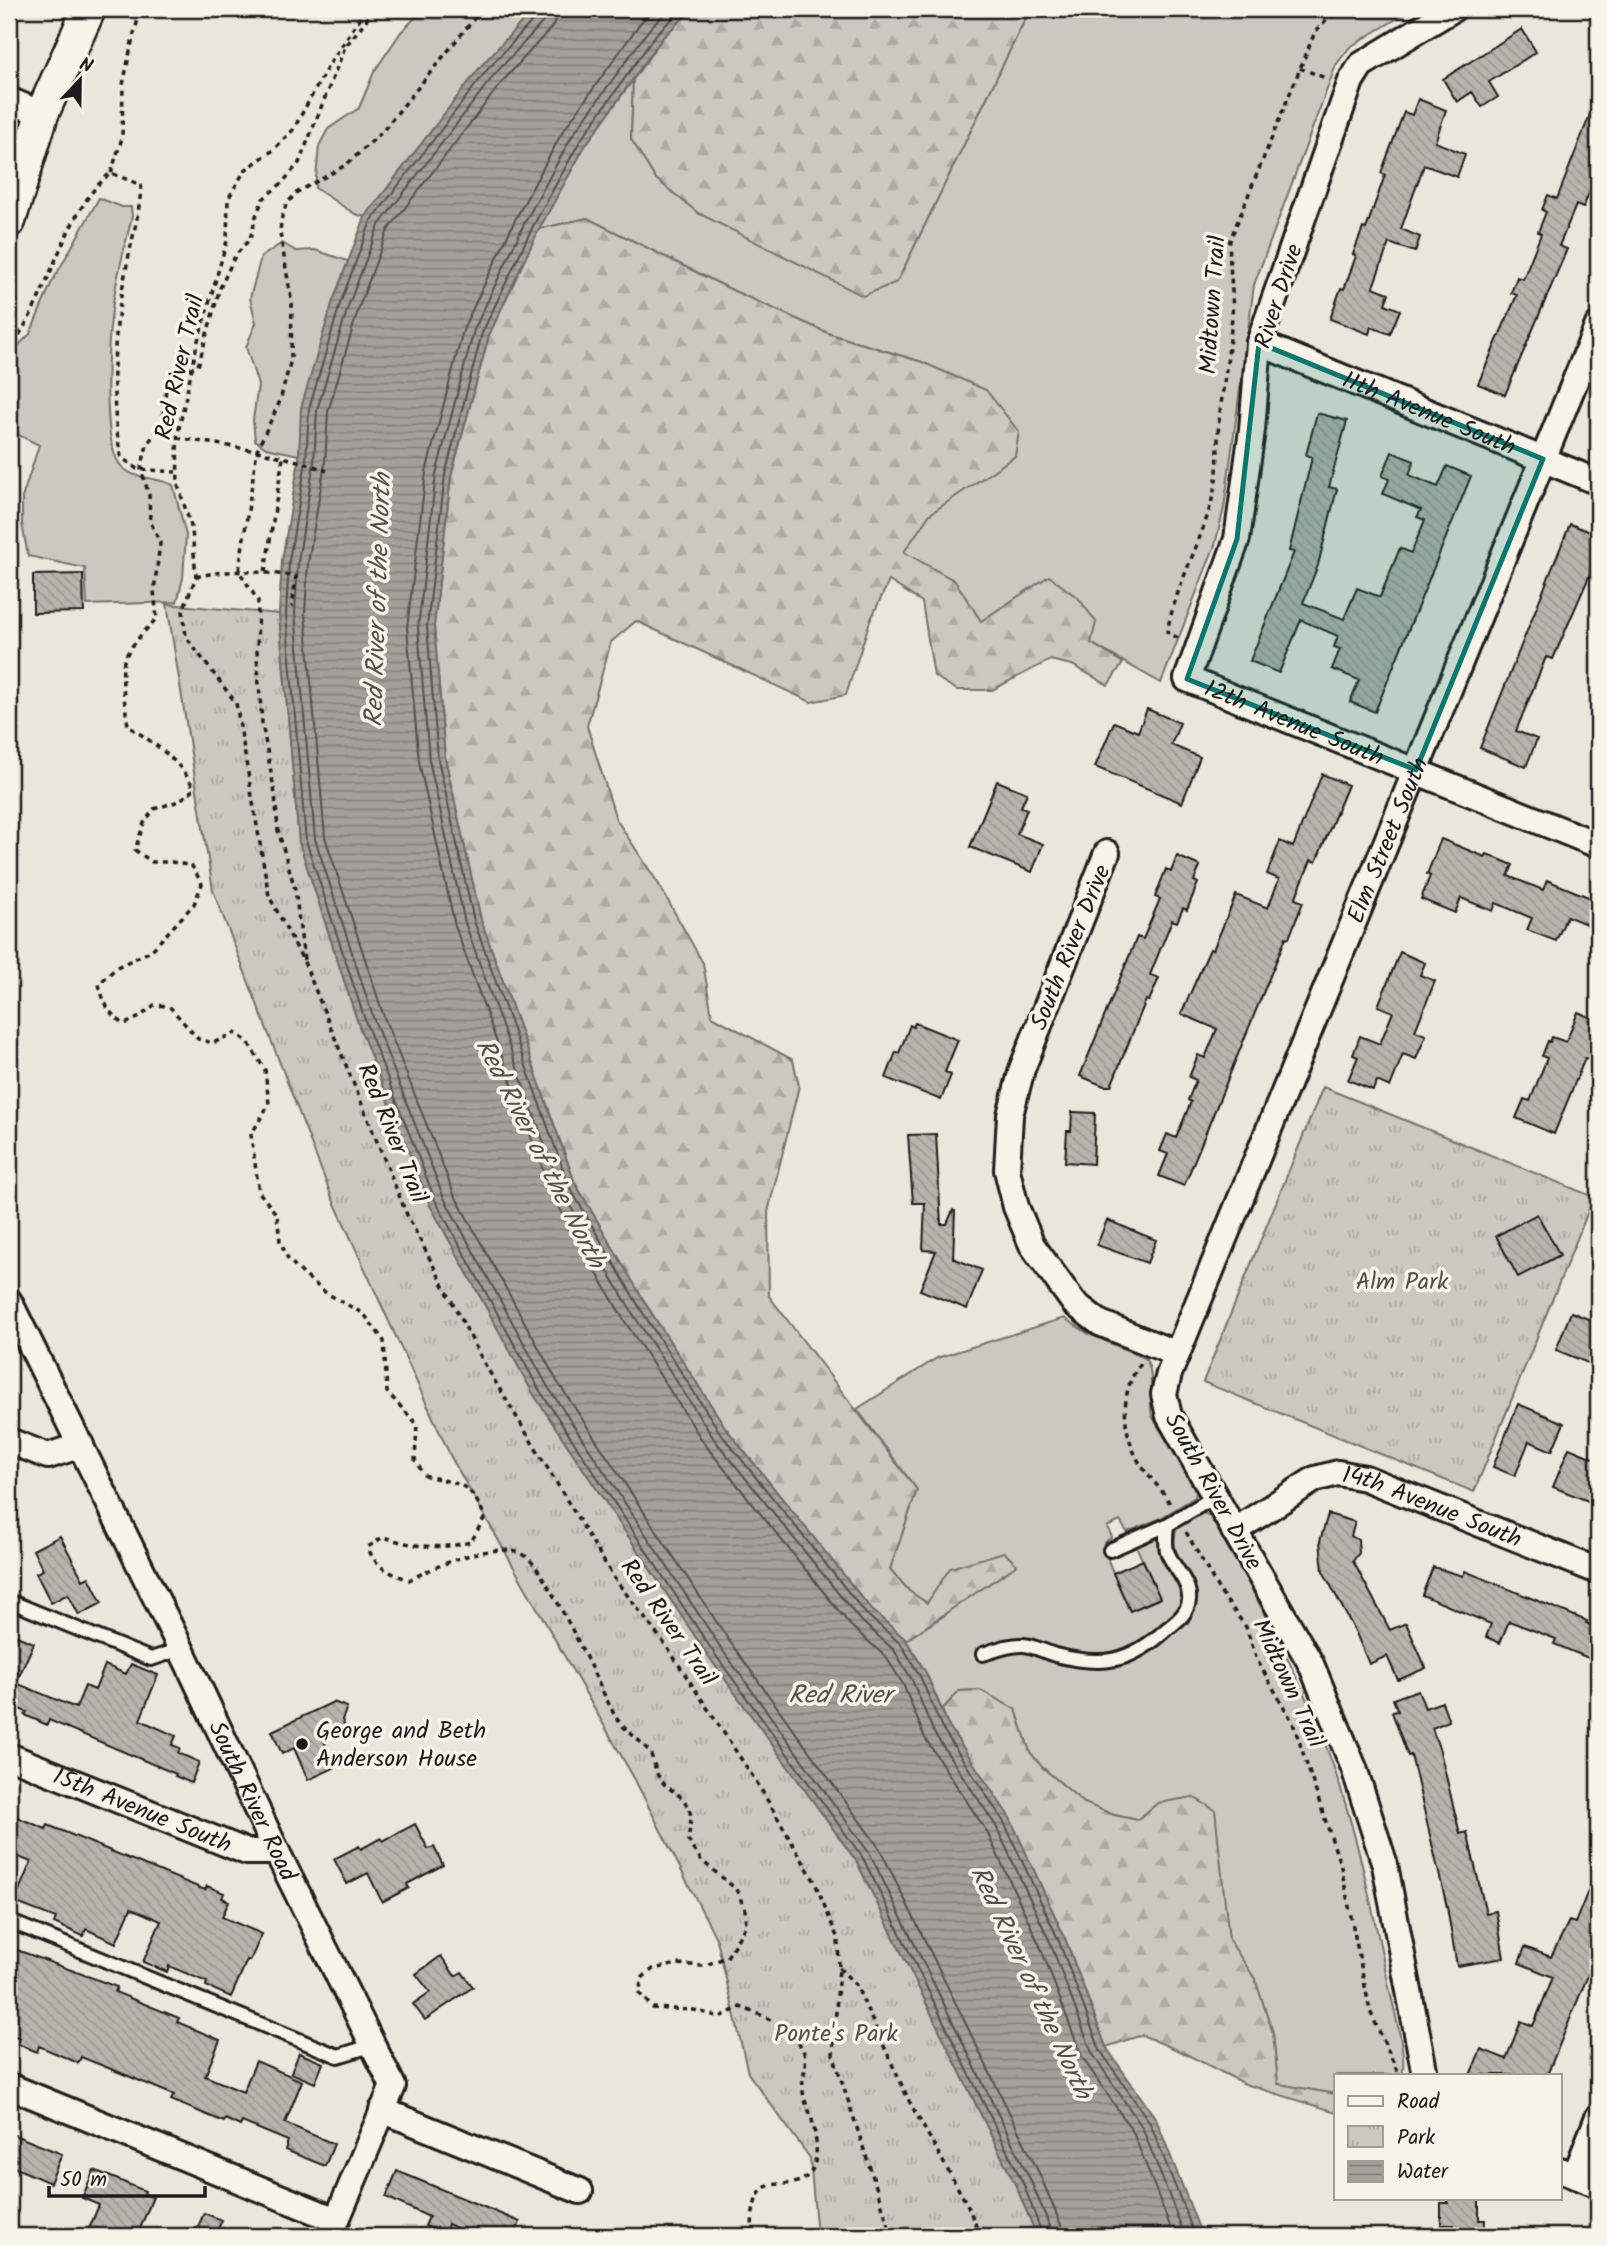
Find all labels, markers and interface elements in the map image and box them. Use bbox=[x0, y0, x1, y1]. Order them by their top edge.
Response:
north arrow bbox=[46, 46, 116, 116]
text: N bbox=[74, 50, 97, 82]
street label: Midtown Trail bbox=[1189, 234, 1238, 376]
street label: River Drive bbox=[1244, 239, 1315, 354]
street label: Red River Trail bbox=[145, 291, 216, 444]
street label: 11th Avenue South bbox=[1336, 361, 1521, 467]
water label: Red River of the North bbox=[354, 471, 404, 727]
street label: 12th Avenue South bbox=[1198, 670, 1390, 778]
street label: Elm Street South bbox=[1337, 751, 1440, 930]
street label: South River Drive bbox=[1020, 859, 1122, 1036]
water label: Red River of the North bbox=[463, 1031, 616, 1278]
street label: Red River Trail bbox=[346, 1058, 438, 1210]
park label: Alm Park bbox=[1356, 1263, 1449, 1302]
street label: South River Drive bbox=[1153, 1406, 1272, 1578]
street label: 14th Avenue South bbox=[1339, 1456, 1527, 1560]
street label: Red River Trail bbox=[609, 1551, 726, 1695]
street label: Midtown Trail bbox=[1241, 1612, 1335, 1755]
water label: Red River bbox=[789, 1675, 897, 1717]
place label: George and Beth Anderson House bbox=[316, 1712, 486, 1779]
street label: South River Road bbox=[197, 1715, 307, 1889]
marker: George and Beth Anderson House bbox=[294, 1736, 310, 1752]
street label: 15th Avenue South bbox=[47, 1758, 237, 1865]
water label: Red River of the North bbox=[958, 1859, 1104, 2108]
park label: Ponte's Park bbox=[774, 2015, 899, 2054]
legend bbox=[1334, 2074, 1562, 2200]
text: Road bbox=[1397, 2086, 1440, 2119]
text: Park bbox=[1397, 2122, 1435, 2155]
scale bar bbox=[49, 2154, 205, 2198]
text: Water bbox=[1397, 2156, 1449, 2189]
text: 50 m bbox=[60, 2164, 107, 2197]

